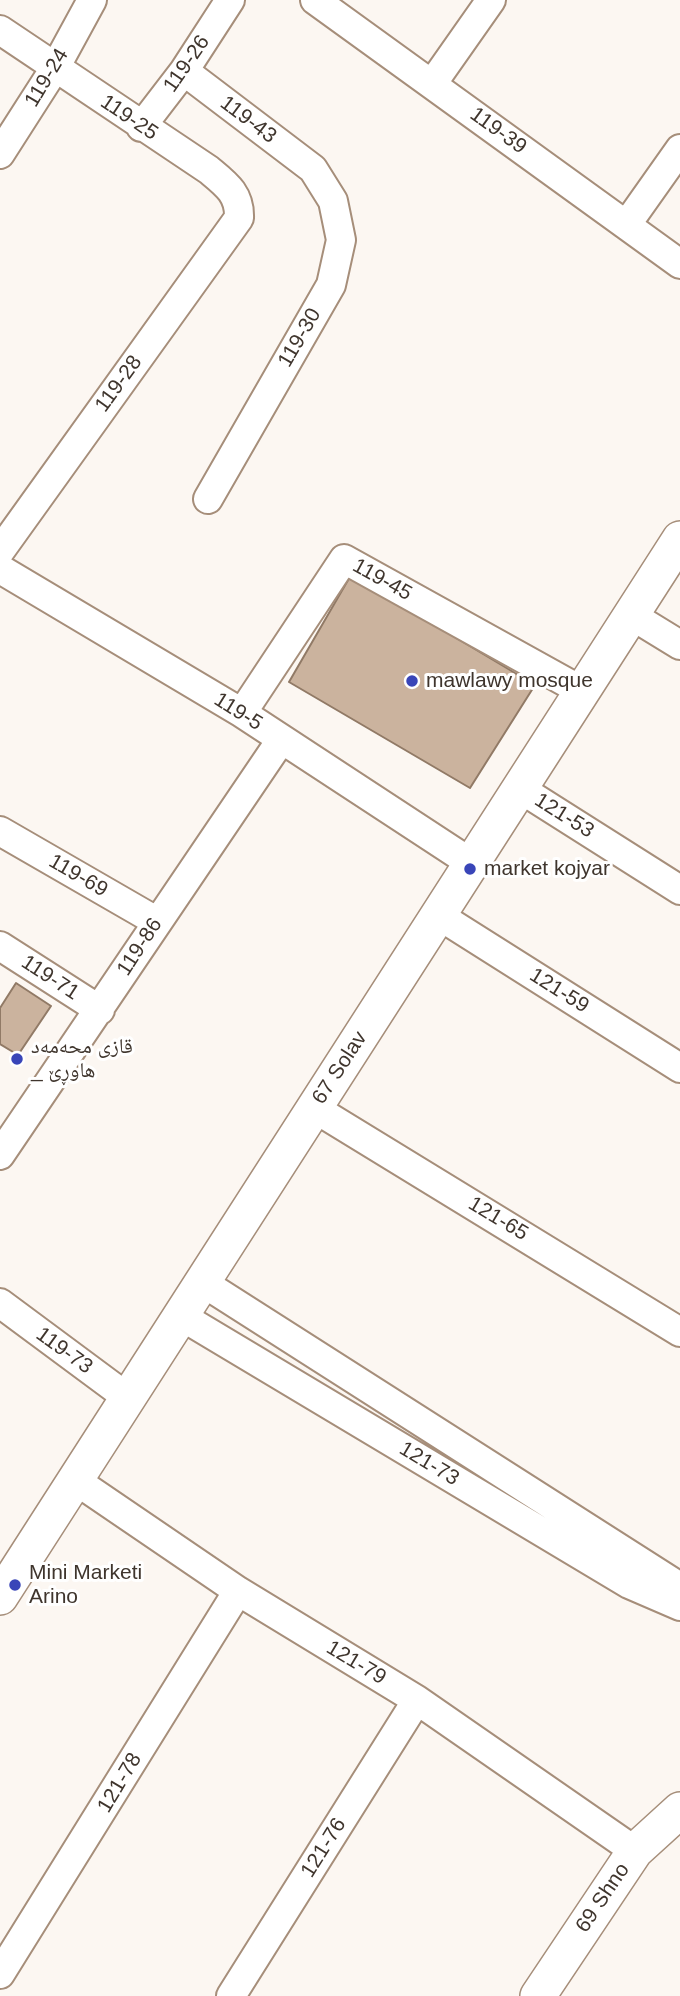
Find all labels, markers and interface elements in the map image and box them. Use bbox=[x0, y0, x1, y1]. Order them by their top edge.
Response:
street label: 119-26 bbox=[158, 31, 216, 97]
street label: 119-24 bbox=[20, 44, 74, 112]
street label: 119-25 bbox=[95, 90, 163, 146]
street label: 119-43 bbox=[215, 91, 281, 149]
street label: 119-39 bbox=[465, 102, 531, 160]
street label: 119-30 bbox=[273, 304, 327, 372]
street label: 119-28 bbox=[90, 351, 148, 417]
street label: 119-45 bbox=[348, 554, 416, 606]
place label: mawlawy mosque bbox=[426, 668, 593, 694]
marker: mawlawy mosque bbox=[404, 673, 420, 689]
street label: 119-5 bbox=[209, 687, 267, 737]
street label: 121-53 bbox=[530, 788, 598, 844]
street label: 119-69 bbox=[44, 849, 112, 903]
place label: market kojyar bbox=[484, 856, 610, 882]
marker: market kojyar bbox=[462, 861, 478, 877]
street label: 119-86 bbox=[112, 913, 168, 981]
street label: 119-71 bbox=[16, 950, 84, 1006]
street label: 121-59 bbox=[525, 963, 593, 1019]
street label: 67 Solav bbox=[307, 1027, 373, 1109]
place label: قازی محەمەد _ هاوڕێ bbox=[31, 1034, 133, 1084]
marker: قازی محەمەد _ هاوڕێ bbox=[9, 1051, 25, 1067]
street label: 121-65 bbox=[463, 1191, 533, 1247]
street label: 119-73 bbox=[31, 1322, 97, 1380]
street label: 121-73 bbox=[394, 1436, 464, 1492]
place label: Mini Marketi Arino bbox=[29, 1560, 142, 1610]
marker: Mini Marketi Arino bbox=[7, 1577, 23, 1593]
street label: 121-79 bbox=[321, 1635, 391, 1691]
street label: 121-78 bbox=[92, 1748, 148, 1818]
street label: 121-76 bbox=[296, 1814, 352, 1882]
street label: 69 Shno bbox=[571, 1859, 635, 1937]

